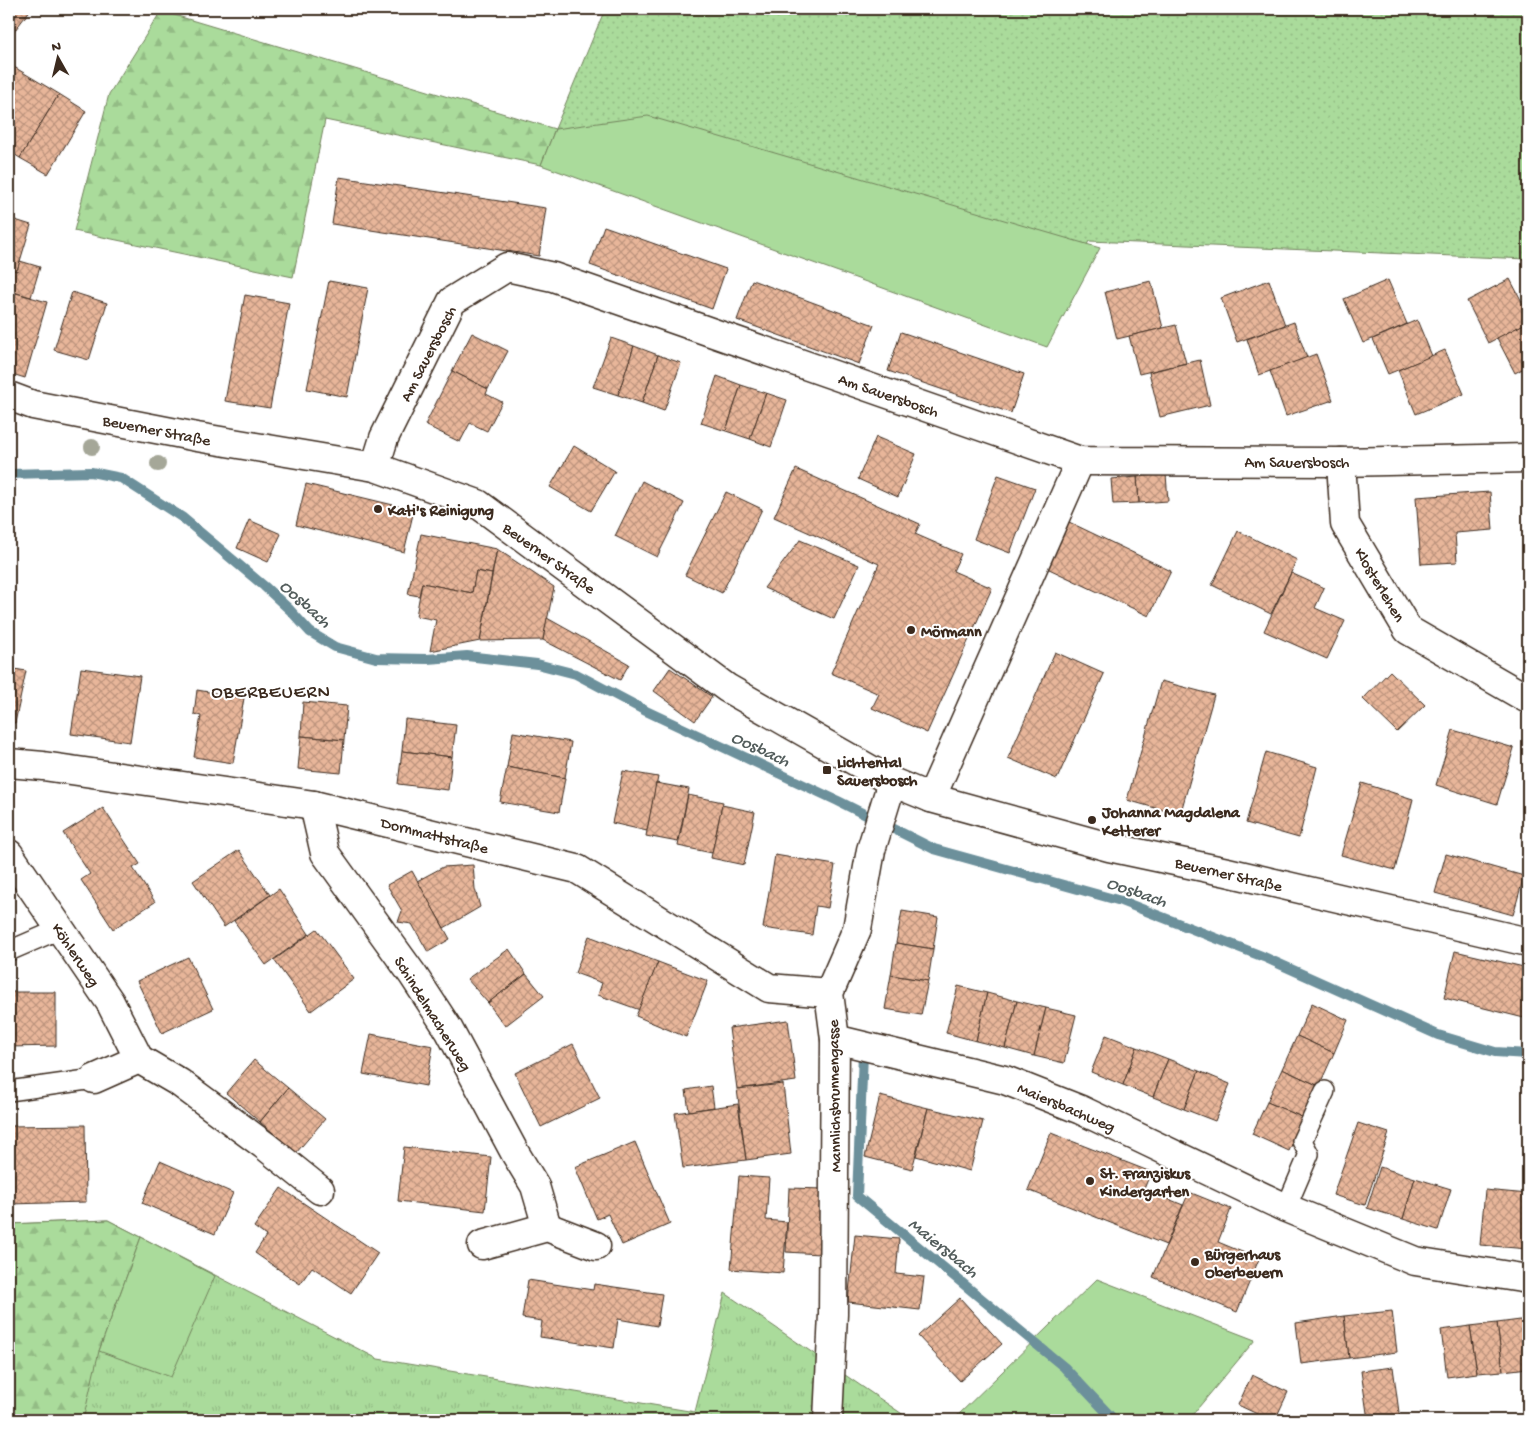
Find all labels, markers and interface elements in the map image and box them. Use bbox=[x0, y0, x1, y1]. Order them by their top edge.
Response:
north arrow bbox=[32, 32, 82, 82]
text: N bbox=[51, 39, 62, 57]
street label: Am Sauersbosch bbox=[398, 303, 463, 406]
street label: Am Sauersbosch bbox=[835, 371, 941, 423]
street label: Beuerner Straße bbox=[100, 412, 213, 452]
street label: Am Sauersbosch bbox=[1245, 455, 1350, 474]
marker: Kati's Reinigung bbox=[372, 503, 384, 515]
place label: Kati's Reinigung bbox=[387, 503, 494, 522]
street label: Beuerner Straße bbox=[497, 519, 598, 600]
street label: Klosterlehen bbox=[1348, 545, 1408, 627]
water label: Oosbach bbox=[274, 576, 335, 634]
marker: Mörmann bbox=[905, 624, 917, 636]
place label: Mörmann bbox=[921, 624, 982, 643]
district label: OBERBEUERN bbox=[211, 682, 331, 705]
water label: Oosbach bbox=[727, 728, 793, 773]
place label: Lichtental Sauersbosch bbox=[837, 755, 918, 792]
marker: Lichtental Sauersbosch bbox=[821, 764, 833, 776]
place label: Johanna Magdalena Ketterer bbox=[1101, 805, 1241, 842]
marker: Johanna Magdalena Ketterer bbox=[1086, 814, 1098, 826]
street label: Dornmattstraße bbox=[377, 815, 491, 860]
street label: Beuerner Straße bbox=[1172, 855, 1284, 898]
water label: Oosbach bbox=[1103, 873, 1169, 914]
street label: Köhlerweg bbox=[46, 920, 102, 991]
street label: Schindelmacherweg bbox=[388, 954, 474, 1076]
street label: Mannlichsbrunnengasse bbox=[826, 1019, 847, 1172]
street label: Maiersbachweg bbox=[1014, 1080, 1117, 1138]
place label: St. Franziskus Kindergarten bbox=[1099, 1166, 1191, 1203]
marker: St. Franziskus Kindergarten bbox=[1084, 1175, 1096, 1187]
water label: Maiersbach bbox=[903, 1214, 982, 1284]
place label: Bürgerhaus Oberbeuern bbox=[1204, 1247, 1283, 1284]
marker: Bürgerhaus Oberbeuern bbox=[1189, 1256, 1201, 1268]

